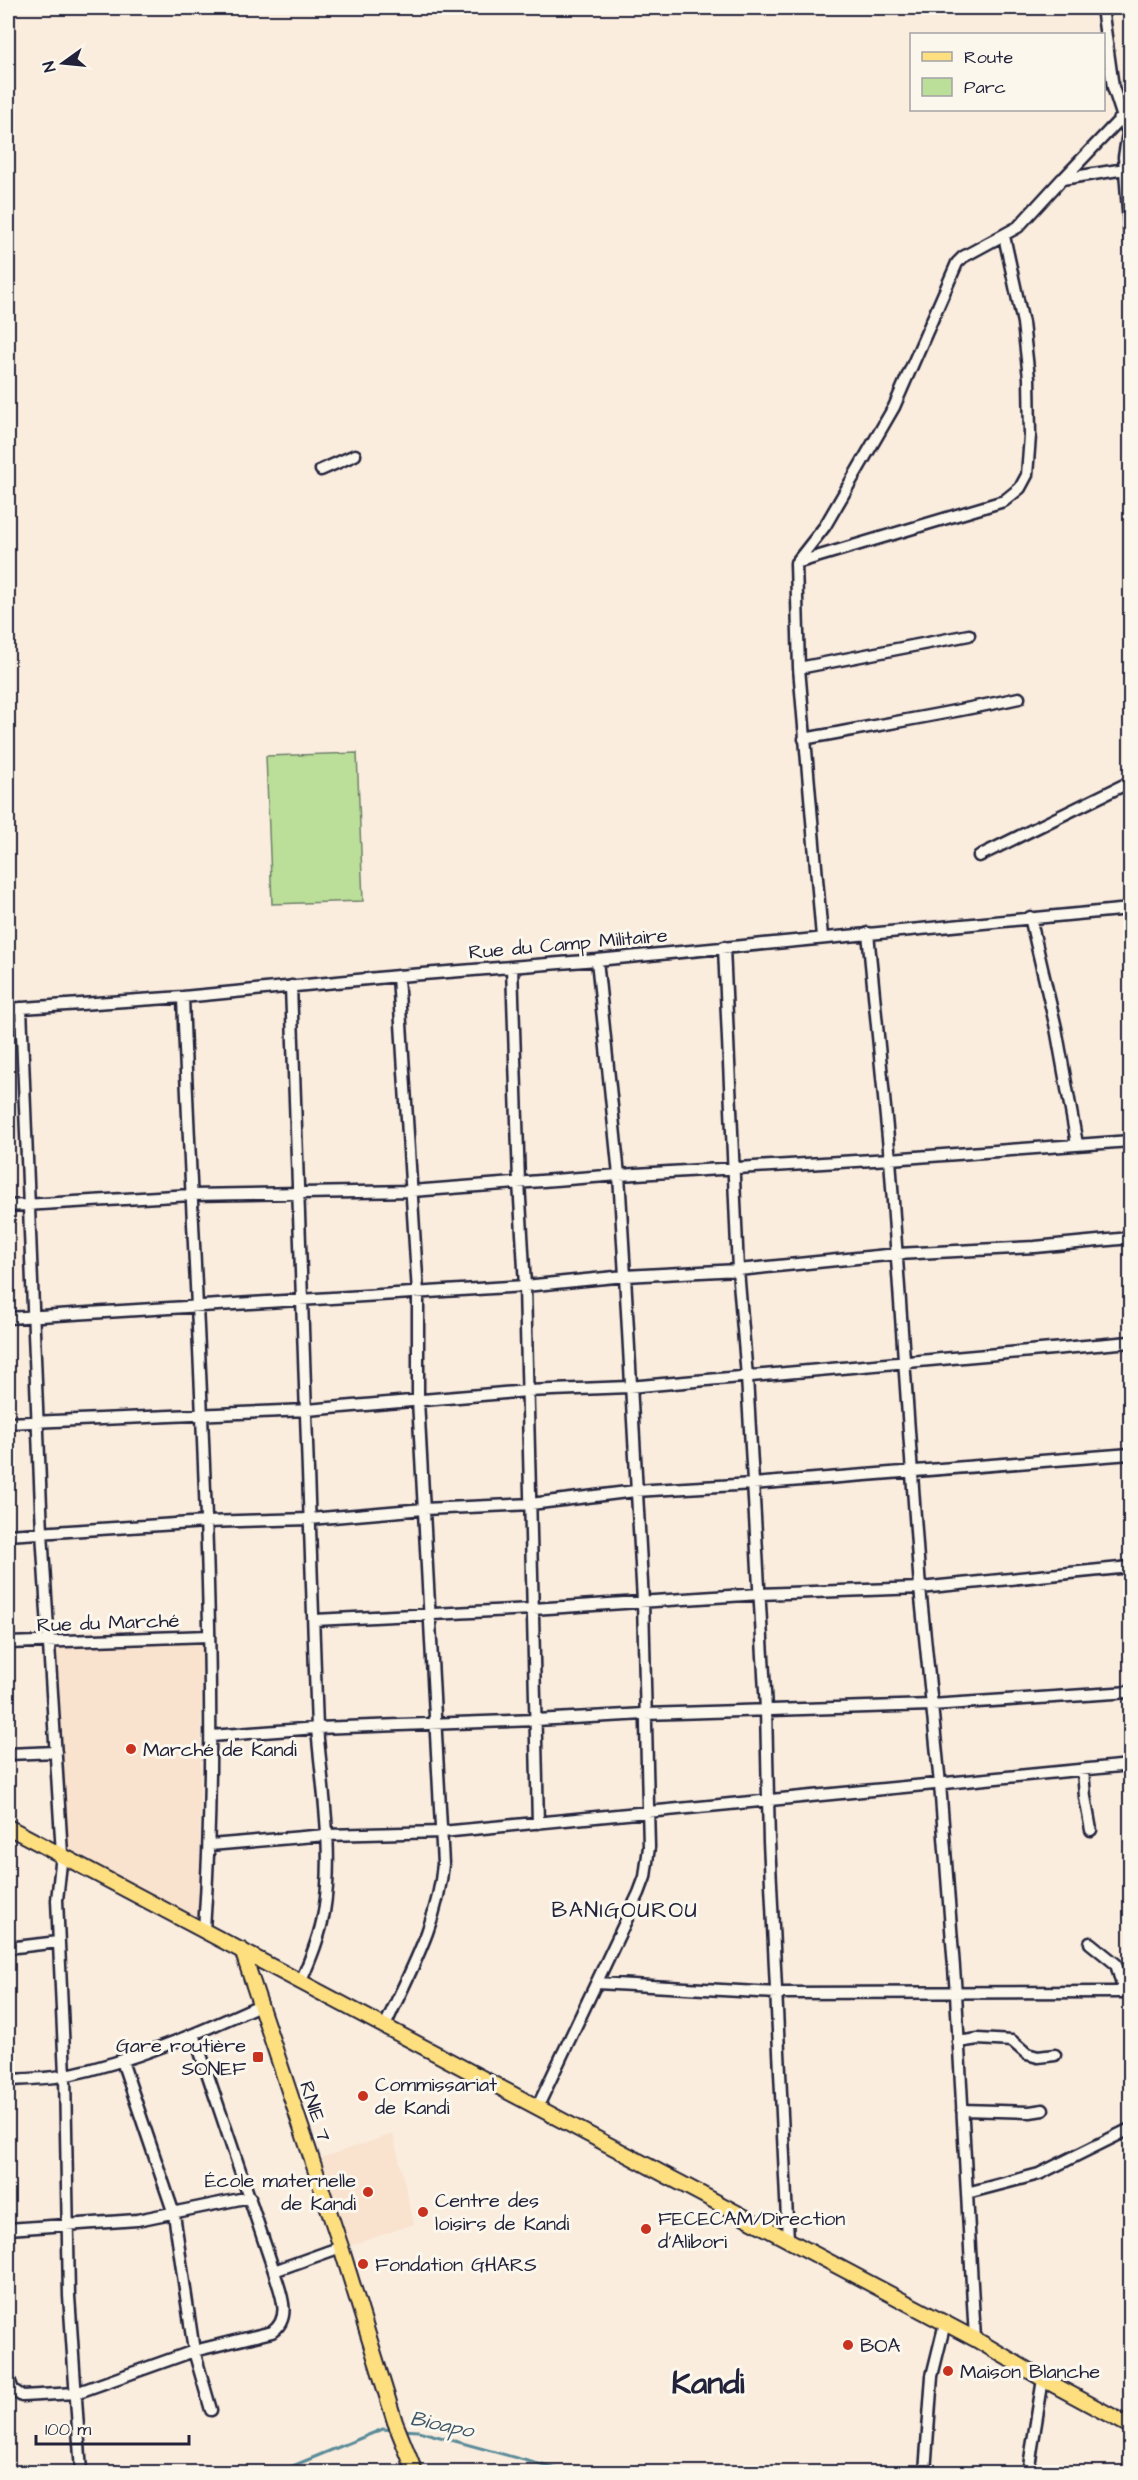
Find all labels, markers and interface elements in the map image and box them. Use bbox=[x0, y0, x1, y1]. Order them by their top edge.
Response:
north arrow bbox=[33, 33, 93, 93]
legend bbox=[910, 33, 1105, 111]
text: Route bbox=[964, 45, 1013, 70]
text: N bbox=[38, 59, 61, 74]
text: Parc bbox=[964, 75, 1006, 100]
street label: Rue du Camp Militaire bbox=[467, 921, 669, 967]
street label: Rue du Marché bbox=[36, 1607, 180, 1639]
place label: Marché de Kandi bbox=[143, 1736, 297, 1764]
marker: Marché de Kandi bbox=[124, 1742, 138, 1756]
district label: BANIGOUROU bbox=[552, 1895, 698, 1926]
place label: Gare routière SONEF bbox=[116, 2032, 246, 2083]
marker: Gare routière SONEF bbox=[251, 2050, 265, 2064]
place label: Commissariat de Kandi bbox=[375, 2071, 497, 2122]
street label: RNIE 7 bbox=[292, 2078, 338, 2145]
marker: Commissariat de Kandi bbox=[356, 2089, 370, 2103]
place label: École maternelle de Kandi bbox=[205, 2167, 356, 2218]
marker: École maternelle de Kandi bbox=[361, 2185, 375, 2199]
place label: Centre des loisirs de Kandi bbox=[435, 2187, 569, 2238]
marker: Centre des loisirs de Kandi bbox=[416, 2205, 430, 2219]
place label: FECECAM/Direction d'Alibori bbox=[658, 2205, 845, 2256]
marker: FECECAM/Direction d'Alibori bbox=[639, 2222, 653, 2236]
place label: Fondation GHARS bbox=[375, 2251, 537, 2279]
marker: Fondation GHARS bbox=[356, 2257, 370, 2271]
place label: BOA bbox=[860, 2332, 901, 2360]
marker: BOA bbox=[841, 2338, 855, 2352]
place label: Maison Blanche bbox=[960, 2358, 1100, 2386]
district label: Kandi bbox=[672, 2361, 745, 2406]
marker: Maison Blanche bbox=[941, 2364, 955, 2378]
water label: Bioapo bbox=[408, 2404, 478, 2446]
scale bar bbox=[36, 2408, 189, 2446]
text: 100 m bbox=[45, 2417, 91, 2442]

